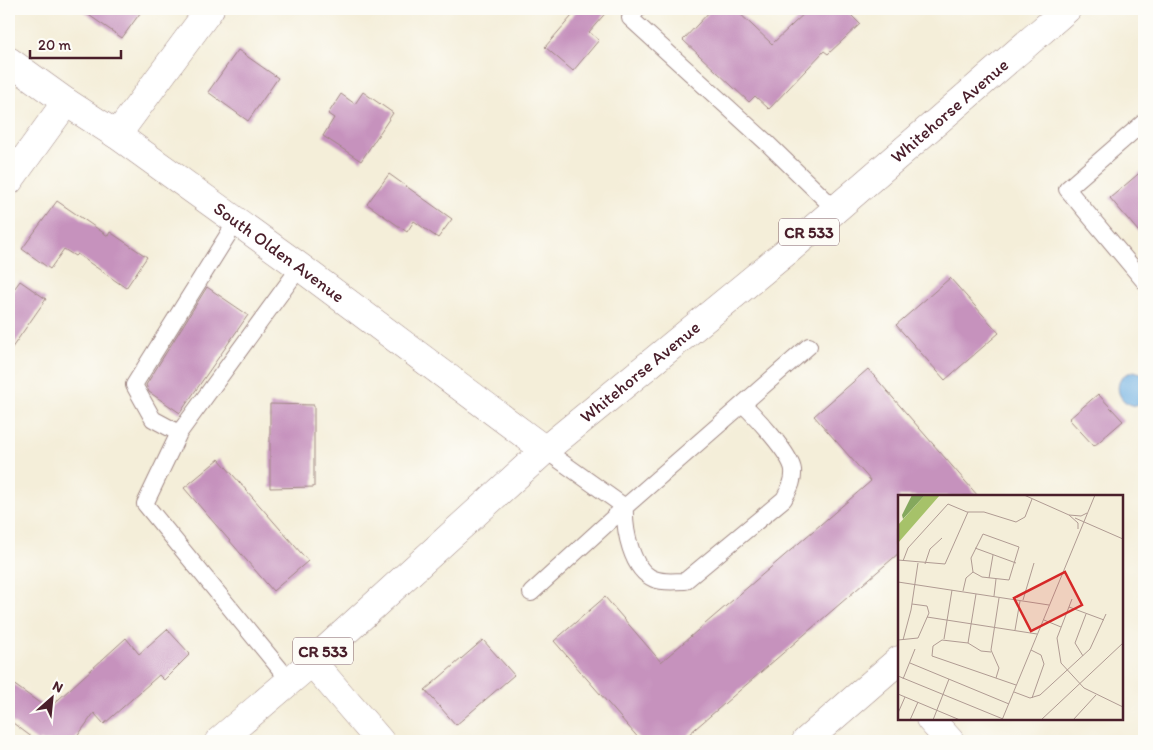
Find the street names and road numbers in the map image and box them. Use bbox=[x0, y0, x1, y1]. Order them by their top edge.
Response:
street label: Whitehorse Avenue bbox=[886, 54, 1013, 168]
street label: South Olden Avenue bbox=[209, 197, 349, 307]
road number: CR 533 bbox=[779, 218, 839, 246]
street label: Whitehorse Avenue bbox=[576, 316, 704, 428]
road number: CR 533 bbox=[293, 637, 353, 664]

